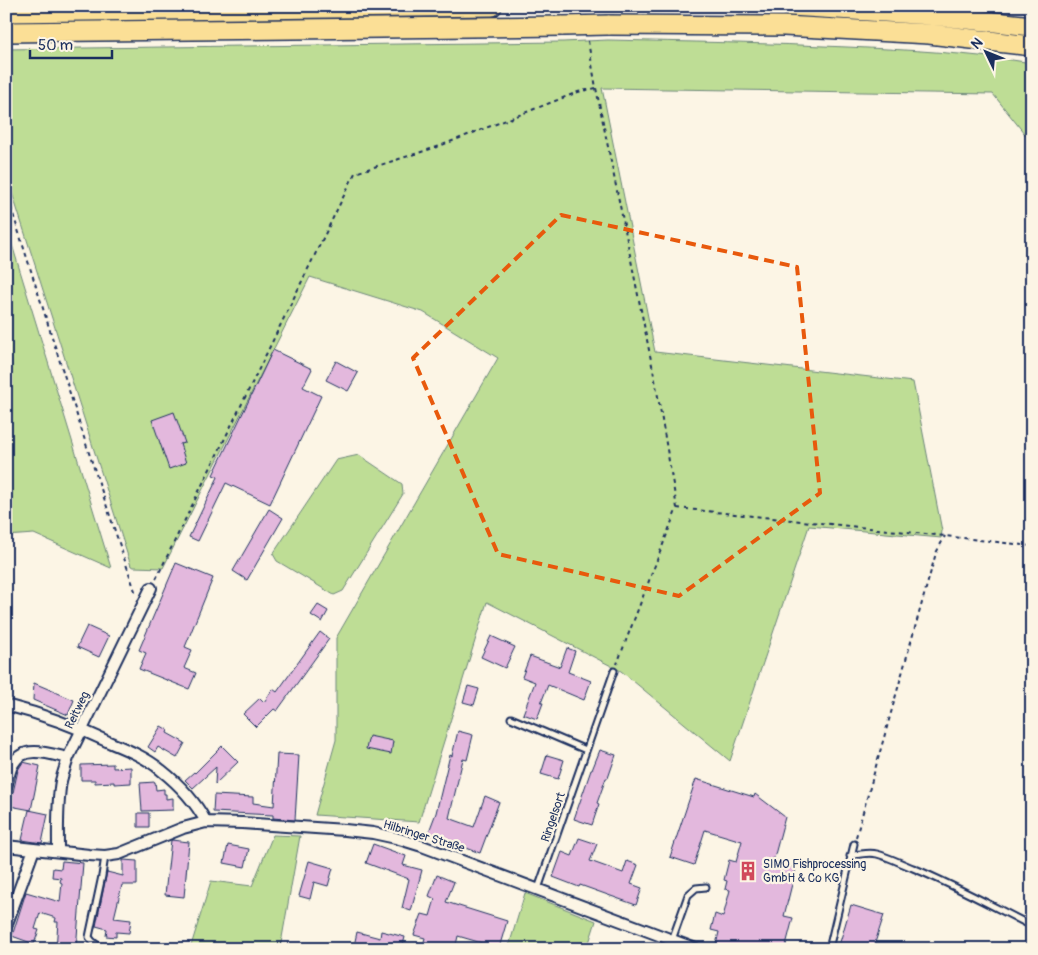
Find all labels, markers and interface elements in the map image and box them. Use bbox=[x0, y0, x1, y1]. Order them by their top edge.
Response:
scale bar bbox=[30, 28, 112, 60]
north arrow bbox=[960, 28, 1010, 78]
text: N bbox=[967, 34, 986, 53]
text: 50 m bbox=[38, 36, 73, 55]
street label: Reitweg bbox=[62, 689, 93, 731]
street label: Ringelsort bbox=[538, 790, 569, 844]
street label: Hilbringer Straße bbox=[381, 817, 467, 856]
place label: SIMO Fishprocessing GmbH & Co KG bbox=[763, 857, 866, 886]
building icon: SIMO Fishprocessing GmbH & Co KG bbox=[737, 860, 759, 882]

